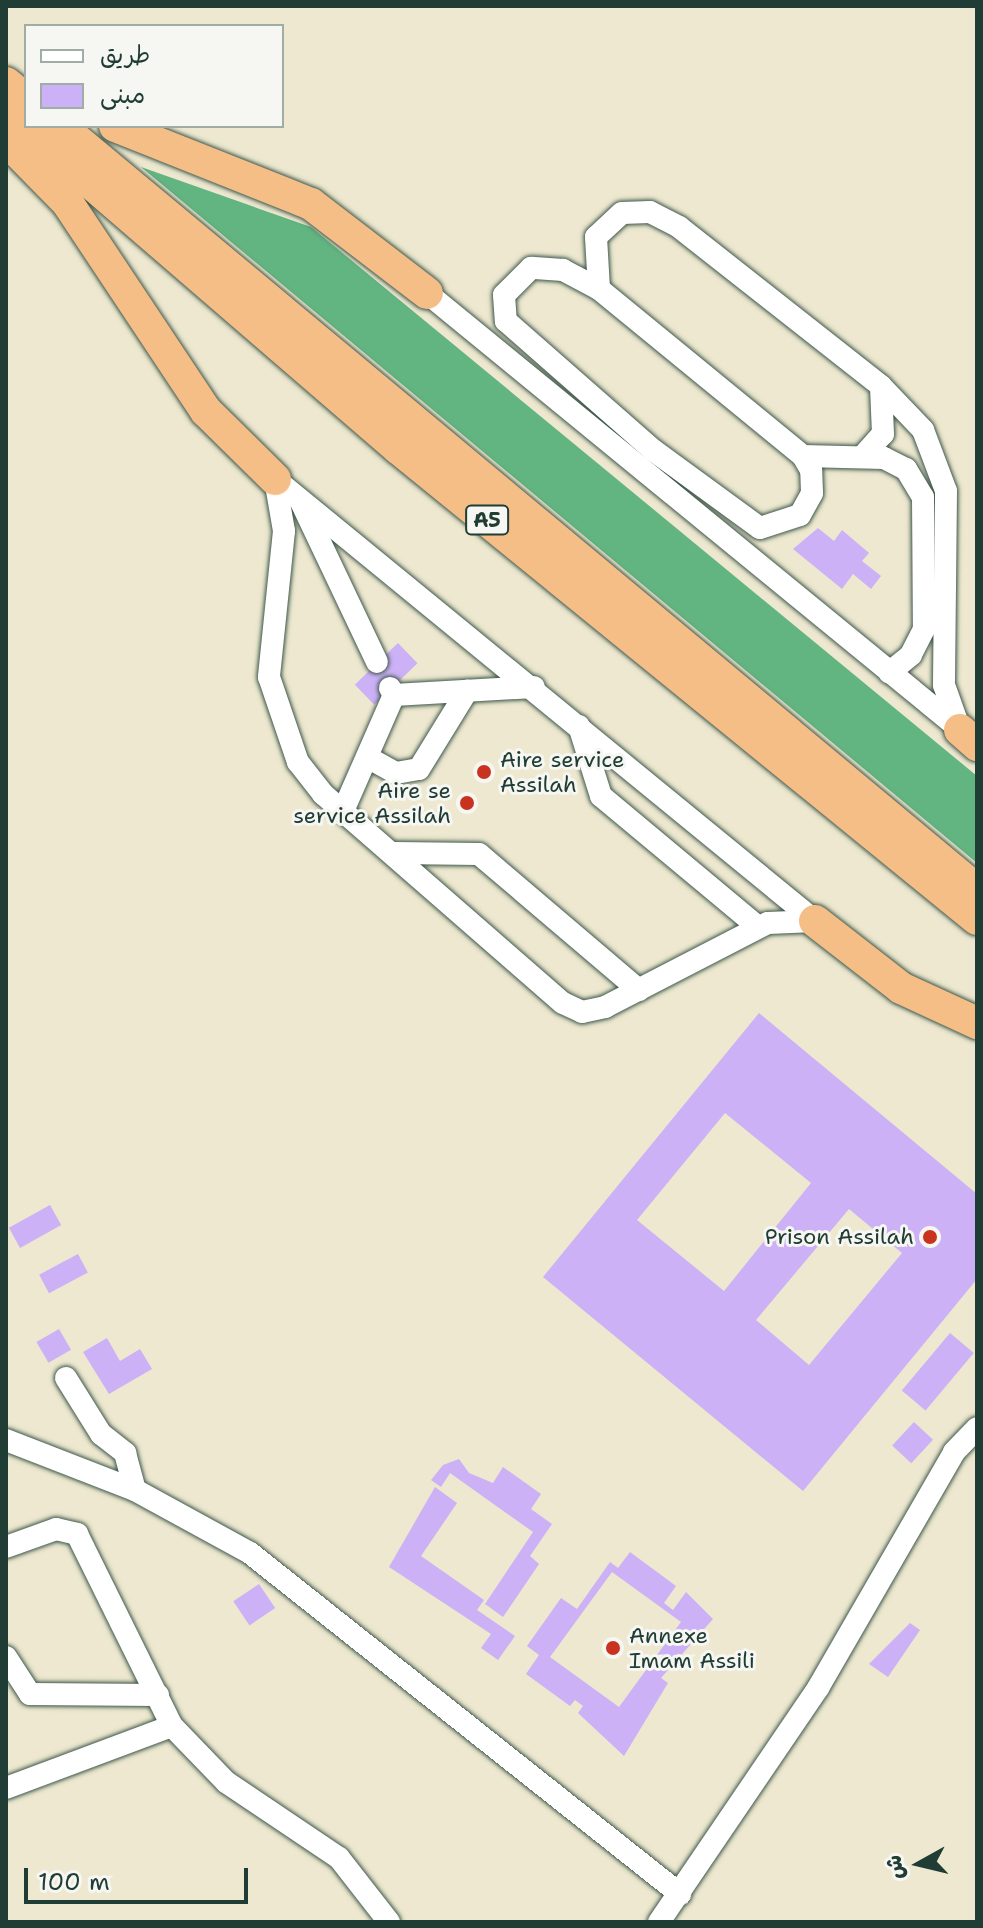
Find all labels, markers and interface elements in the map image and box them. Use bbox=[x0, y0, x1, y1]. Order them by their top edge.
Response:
legend bbox=[24, 24, 284, 128]
text: طريق bbox=[100, 39, 150, 71]
text: مبنى bbox=[100, 79, 145, 111]
road number: A5 bbox=[465, 504, 509, 536]
place label: Aire service Assilah bbox=[500, 746, 624, 798]
marker: Aire service Assilah bbox=[475, 763, 493, 781]
place label: Aire se service Assilah bbox=[293, 777, 451, 828]
marker: Aire se service Assilah bbox=[458, 794, 476, 812]
place label: Prison Assilah bbox=[765, 1224, 914, 1250]
marker: Prison Assilah bbox=[921, 1228, 939, 1246]
place label: Annexe Imam Assili bbox=[629, 1622, 755, 1674]
marker: Annexe Imam Assili bbox=[604, 1639, 622, 1657]
north arrow bbox=[879, 1824, 959, 1904]
scale bar bbox=[28, 1852, 252, 1902]
text: ش bbox=[879, 1853, 911, 1881]
text: 100 m bbox=[38, 1866, 110, 1898]

